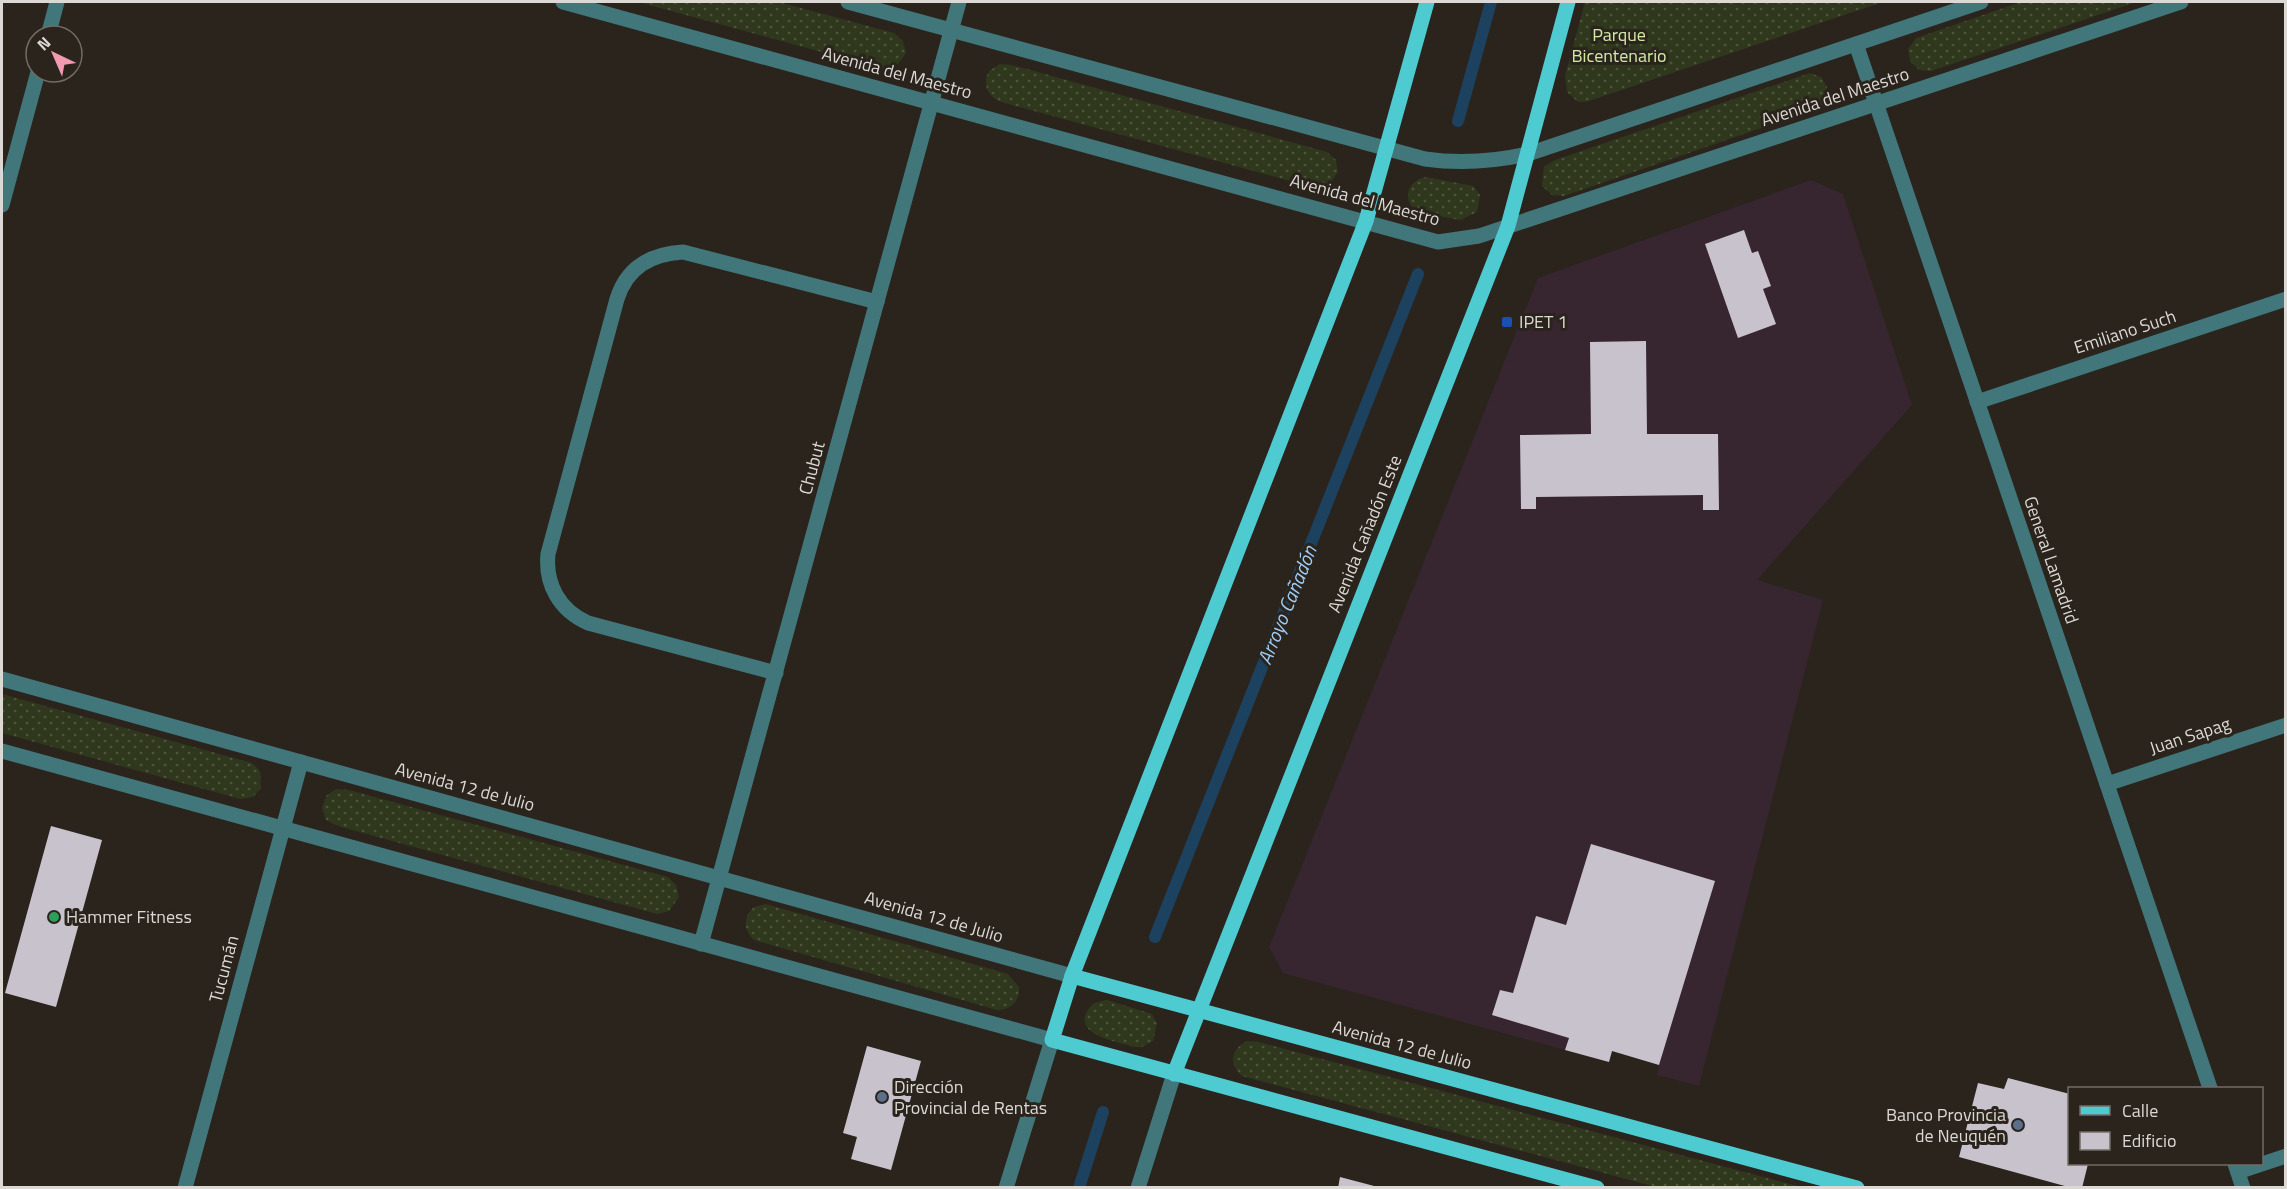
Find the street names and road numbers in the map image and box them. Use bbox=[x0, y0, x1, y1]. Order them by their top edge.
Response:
street label: Avenida del Maestro bbox=[819, 40, 975, 106]
street label: Avenida del Maestro bbox=[1757, 60, 1912, 133]
street label: Avenida del Maestro bbox=[1287, 167, 1443, 233]
street label: Emiliano Such bbox=[2070, 302, 2179, 361]
street label: Chubut bbox=[791, 437, 832, 498]
street label: Avenida Cañadón Este bbox=[1321, 451, 1409, 617]
street label: General Lamadrid bbox=[2017, 492, 2086, 627]
street label: Juan Sapag bbox=[2146, 710, 2234, 761]
street label: Avenida 12 de Julio bbox=[392, 755, 538, 818]
street label: Avenida 12 de Julio bbox=[862, 884, 1007, 949]
street label: Tucumán bbox=[202, 932, 245, 1006]
street label: Avenida 12 de Julio bbox=[1329, 1013, 1475, 1076]

